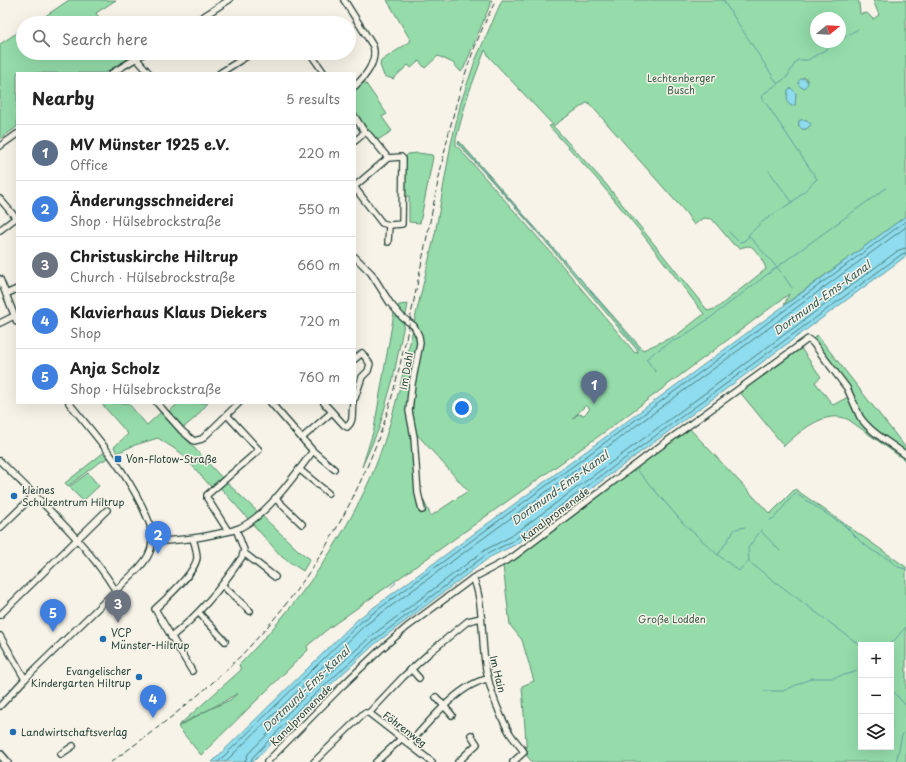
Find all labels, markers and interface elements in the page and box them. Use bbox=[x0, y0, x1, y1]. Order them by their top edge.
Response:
north arrow bbox=[810, 12, 846, 48]
search box bbox=[16, 16, 356, 60]
icon: search bbox=[30, 27, 52, 49]
text: Search here bbox=[62, 27, 148, 50]
park label: Lechtenberger Busch bbox=[647, 70, 715, 97]
text: Nearby bbox=[32, 85, 94, 111]
text: 5 results bbox=[286, 89, 340, 108]
text: MV Münster 1925 e.V. bbox=[70, 132, 229, 155]
text: 1 bbox=[42, 143, 48, 162]
text: 220 m bbox=[298, 143, 340, 162]
text: Office bbox=[70, 155, 108, 174]
text: Änderungsschneiderei bbox=[70, 188, 234, 211]
text: 2 bbox=[40, 199, 50, 218]
text: 550 m bbox=[298, 199, 340, 218]
text: Shop · Hülsebrockstraße bbox=[70, 211, 221, 230]
text: Christuskirche Hiltrup bbox=[70, 244, 238, 267]
text: 3 bbox=[41, 255, 49, 274]
text: 660 m bbox=[297, 255, 340, 274]
water label: Dortmund-Ems-Kanal bbox=[770, 255, 875, 339]
text: Church · Hülsebrockstraße bbox=[70, 267, 235, 286]
text: Klavierhaus Klaus Diekers bbox=[70, 300, 267, 323]
text: 4 bbox=[41, 311, 49, 330]
text: 720 m bbox=[300, 311, 340, 330]
text: Shop bbox=[70, 323, 101, 342]
street label: Im Dahl bbox=[395, 351, 416, 391]
text: Anja Scholz bbox=[70, 356, 159, 379]
text: 5 bbox=[41, 367, 49, 386]
text: 760 m bbox=[299, 367, 340, 386]
pin: 1 bbox=[581, 371, 607, 404]
text: Shop · Hülsebrockstraße bbox=[70, 379, 221, 398]
your location bbox=[452, 398, 472, 418]
water label: Dortmund-Ems-Kanal bbox=[508, 445, 613, 529]
place label: Von-Flotow-Straße bbox=[126, 451, 217, 466]
marker: Von-Flotow-Straße bbox=[113, 454, 123, 464]
place label: kleines Schulzentrum Hiltrup bbox=[22, 482, 124, 509]
street label: Kanalpromenade bbox=[517, 483, 592, 544]
marker: kleines Schulzentrum Hiltrup bbox=[9, 491, 19, 501]
pin: 2 bbox=[145, 521, 171, 554]
pin: 3 bbox=[105, 590, 131, 623]
pin: 5 bbox=[40, 599, 66, 632]
park label: Große Lodden bbox=[638, 611, 706, 626]
place label: VCP Münster-Hiltrup bbox=[111, 625, 190, 652]
marker: VCP Münster-Hiltrup bbox=[98, 634, 108, 644]
water label: Dortmund-Ems-Kanal bbox=[258, 641, 355, 735]
map controls bbox=[858, 642, 894, 750]
button: + bbox=[858, 642, 894, 678]
street label: Im Hain bbox=[487, 654, 510, 694]
place label: Evangelischer Kindergarten Hiltrup bbox=[31, 663, 131, 690]
marker: Evangelischer Kindergarten Hiltrup bbox=[134, 672, 144, 682]
button: − bbox=[858, 678, 894, 714]
street label: Kanalpromenade bbox=[266, 680, 335, 749]
pin: 4 bbox=[140, 685, 166, 718]
street label: Föhrenweg bbox=[380, 707, 430, 750]
button: layers bbox=[858, 714, 894, 750]
place label: Landwirtschaftsverlag bbox=[21, 724, 128, 739]
marker: Landwirtschaftsverlag bbox=[8, 727, 18, 737]

